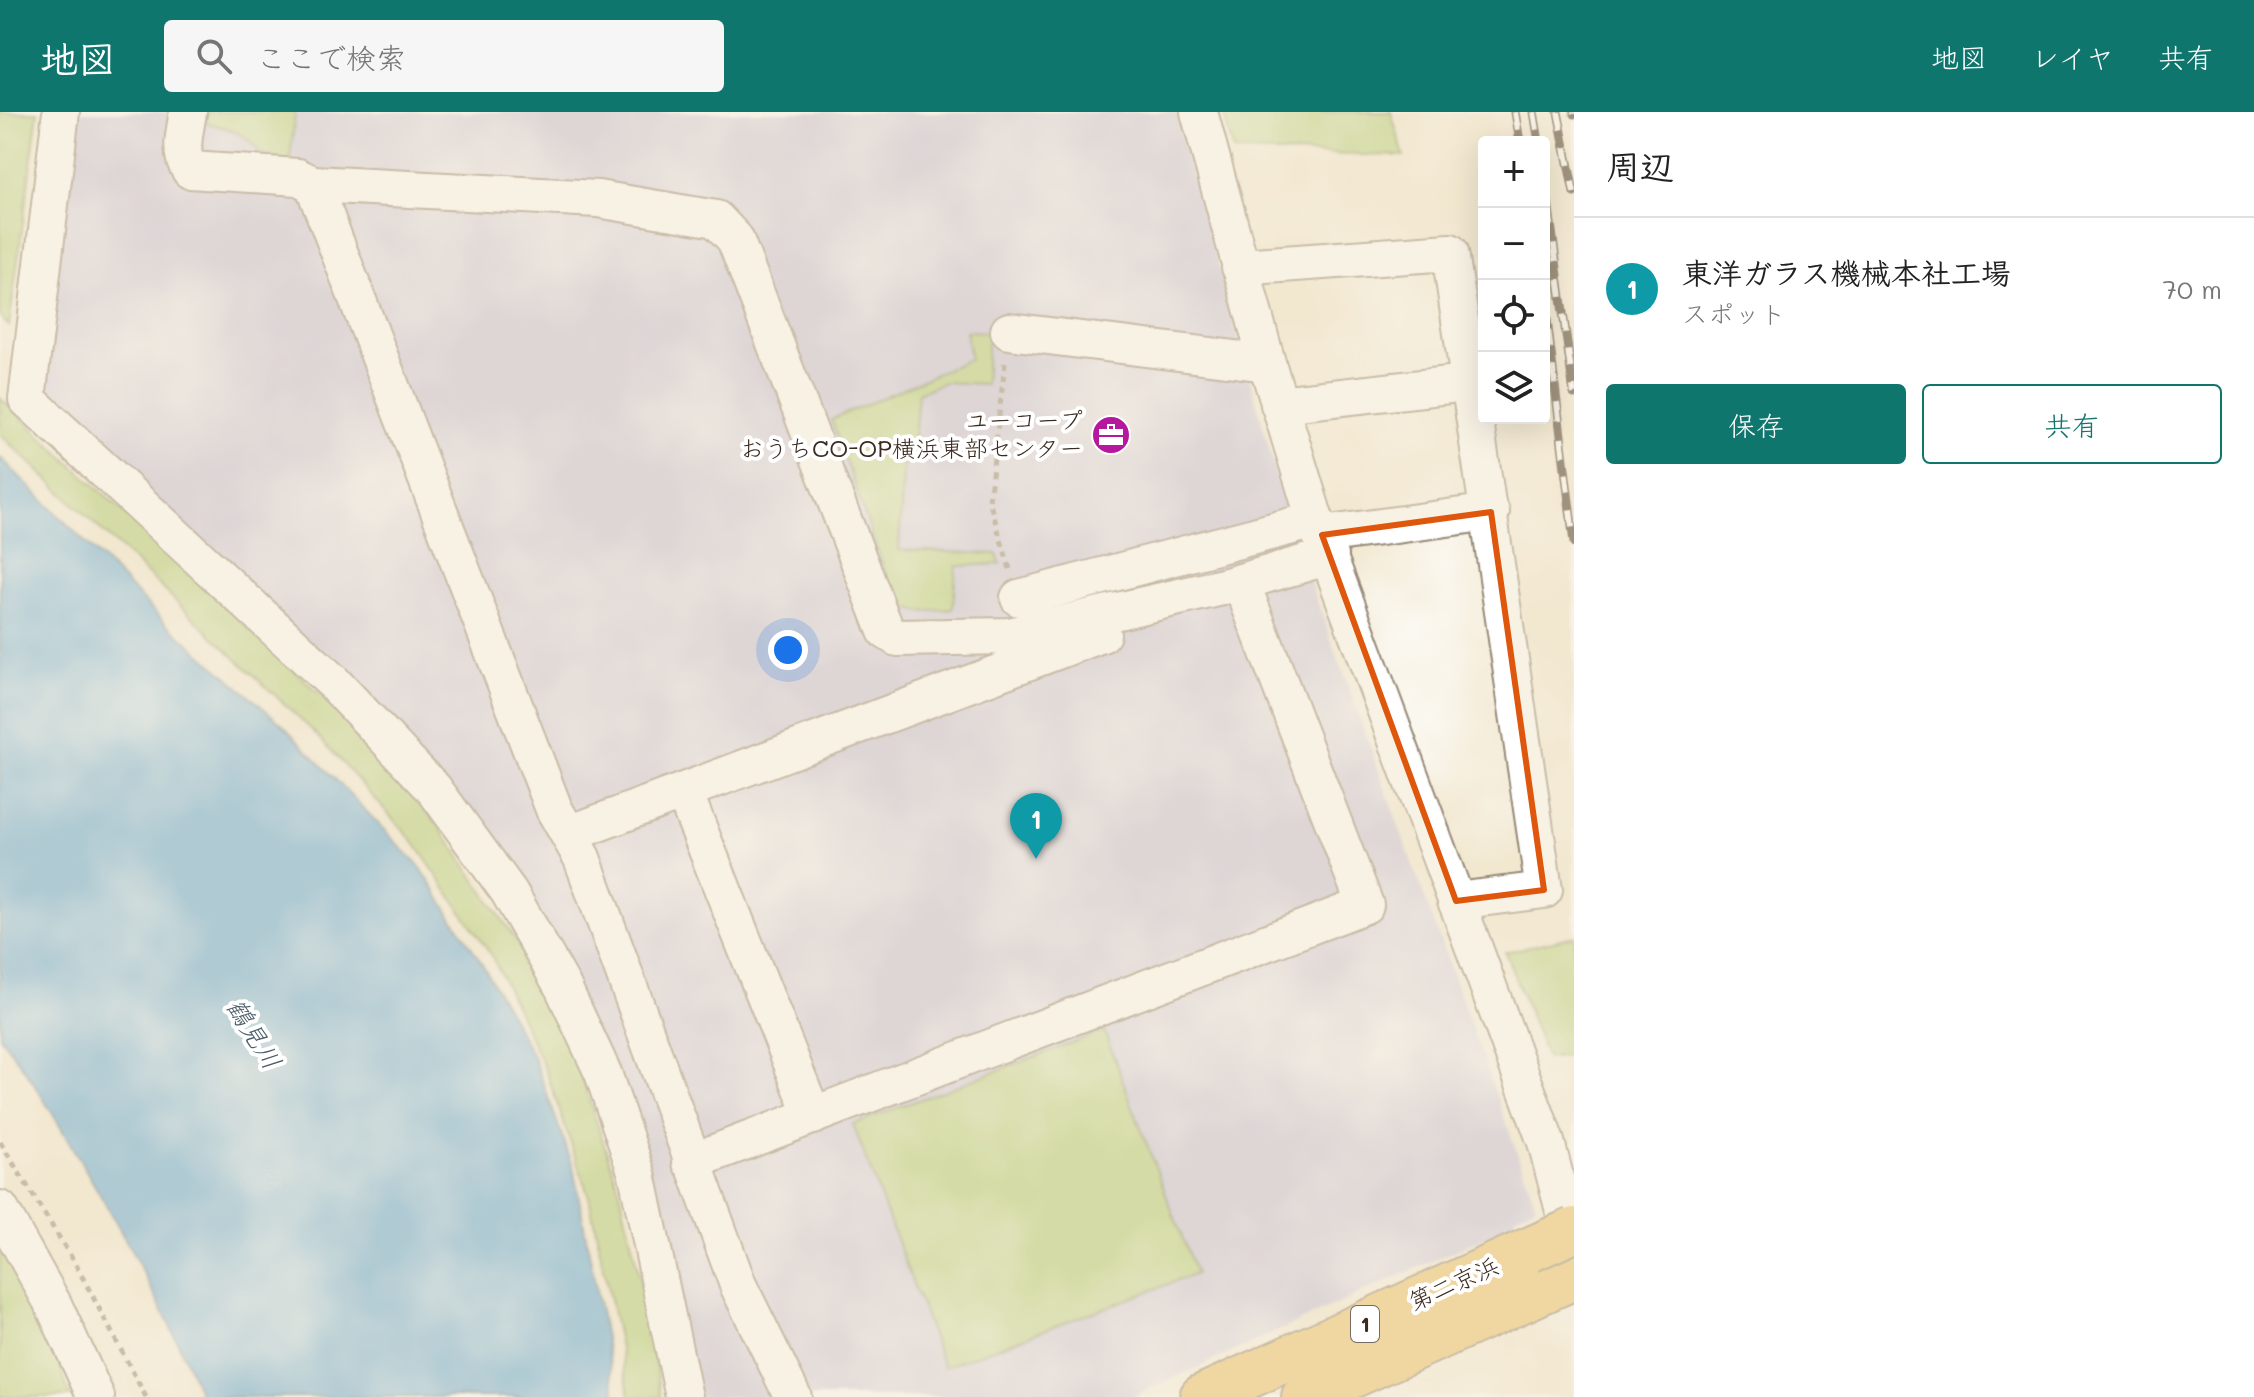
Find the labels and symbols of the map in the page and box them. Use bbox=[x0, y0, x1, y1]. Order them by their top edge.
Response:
place label: ユーコープ おうちCO-OP横浜東部センター bbox=[740, 404, 1083, 463]
office icon: ユーコープ おうちCO-OP横浜東部センター bbox=[1090, 414, 1132, 456]
your location bbox=[768, 630, 808, 670]
pin: 1 bbox=[1010, 793, 1062, 859]
water label: 鶴見川 bbox=[220, 991, 290, 1076]
street label: 第二京浜 bbox=[1403, 1249, 1504, 1316]
road number: 1 bbox=[1351, 1306, 1379, 1342]

